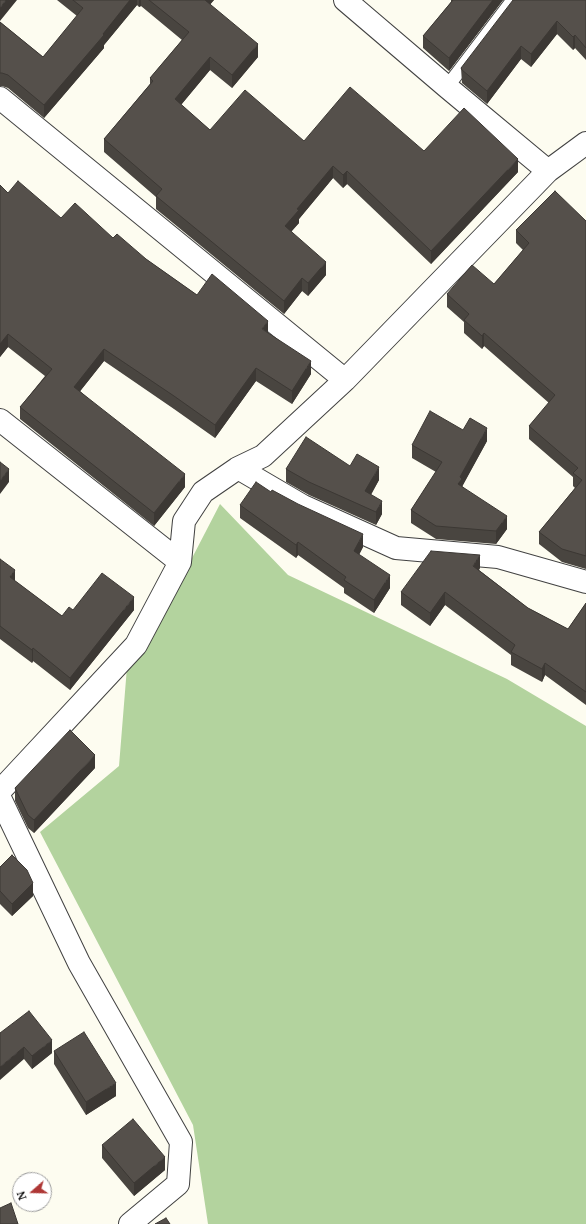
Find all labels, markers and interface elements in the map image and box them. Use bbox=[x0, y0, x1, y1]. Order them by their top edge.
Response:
north arrow bbox=[12, 1172, 52, 1212]
text: N bbox=[13, 1189, 30, 1203]

